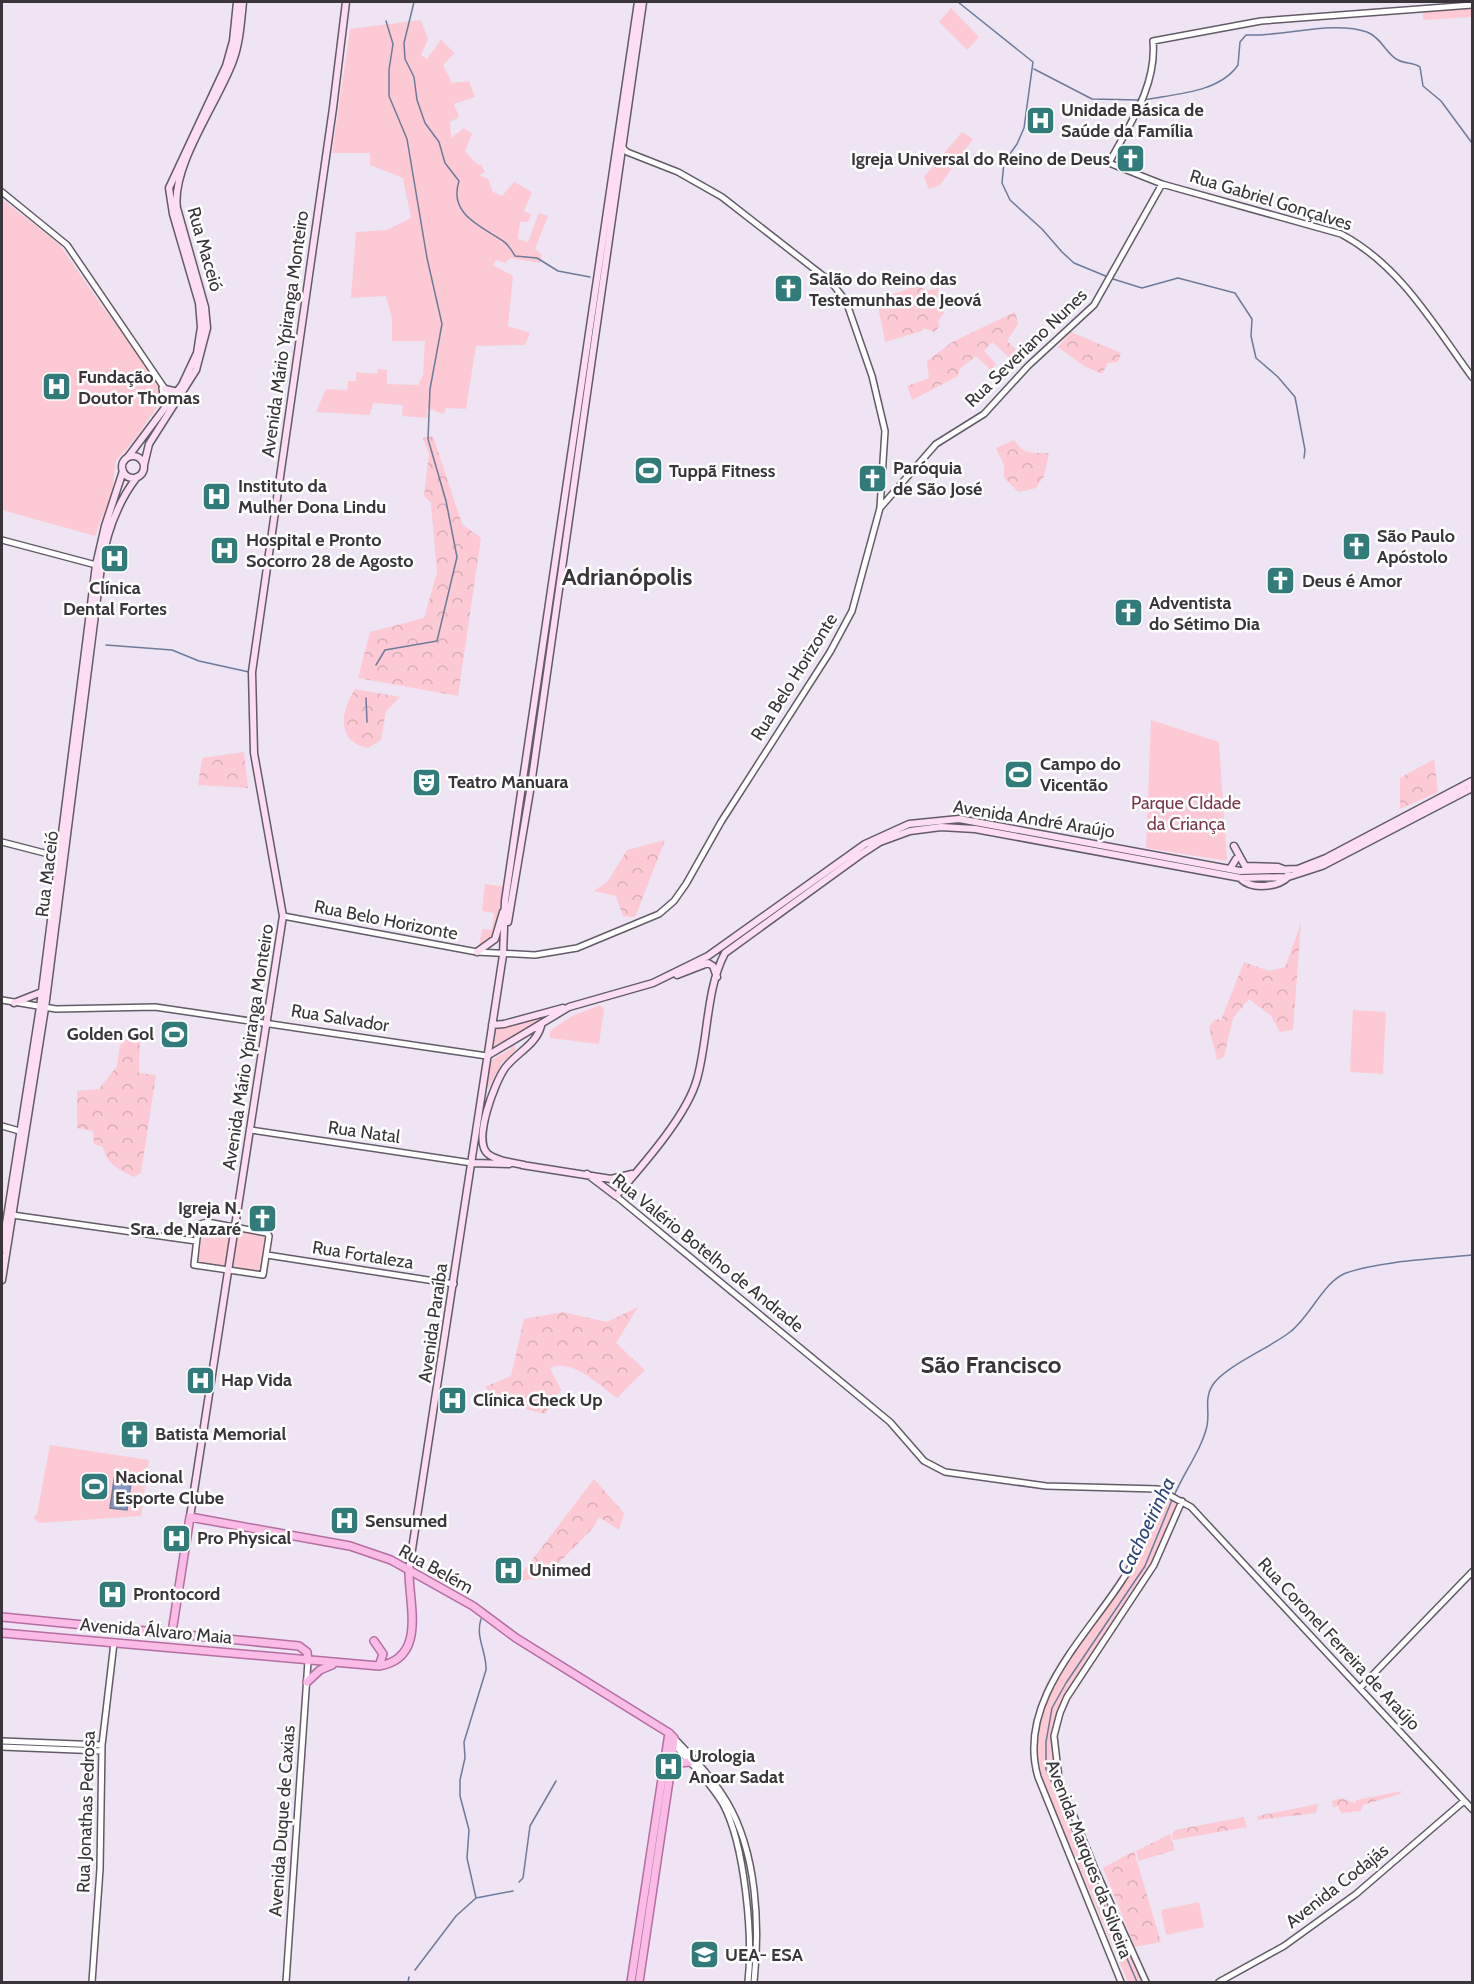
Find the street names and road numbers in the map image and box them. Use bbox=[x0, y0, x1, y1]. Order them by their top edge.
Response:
street label: Rua Gabriel Gonçalves bbox=[1187, 165, 1355, 235]
street label: Rua Maceió bbox=[182, 204, 228, 294]
street label: Avenida Mário Ypiranga Monteiro bbox=[257, 209, 313, 459]
street label: Rua Severiano Nunes bbox=[960, 284, 1092, 412]
street label: Rua Belo Horizonte bbox=[746, 609, 842, 745]
street label: Avenida André Araújo bbox=[952, 795, 1116, 843]
street label: Rua Maceió bbox=[31, 829, 63, 918]
street label: Rua Belo Horizonte bbox=[312, 895, 460, 945]
street label: Avenida Mário Ypiranga Monteiro bbox=[218, 922, 278, 1172]
street label: Rua Salvador bbox=[289, 999, 391, 1037]
street label: Rua Natal bbox=[326, 1116, 402, 1148]
street label: Rua Valério Botelho de Andrade bbox=[608, 1169, 808, 1337]
street label: Rua Fortaleza bbox=[311, 1236, 416, 1274]
street label: Avenida Paraíba bbox=[414, 1262, 452, 1384]
street label: Rua Belém bbox=[395, 1540, 477, 1598]
street label: Rua Coronel Ferreira de Araújo bbox=[1253, 1553, 1425, 1735]
street label: Avenida Álvaro Maia bbox=[79, 1613, 233, 1649]
street label: Avenida Duque de Caxias bbox=[264, 1725, 300, 1917]
street label: Rua Jonathas Pedrosa bbox=[72, 1730, 100, 1893]
street label: Avenida Marques da Silveira bbox=[1041, 1757, 1137, 1962]
street label: Avenida Codajás bbox=[1281, 1839, 1393, 1933]

